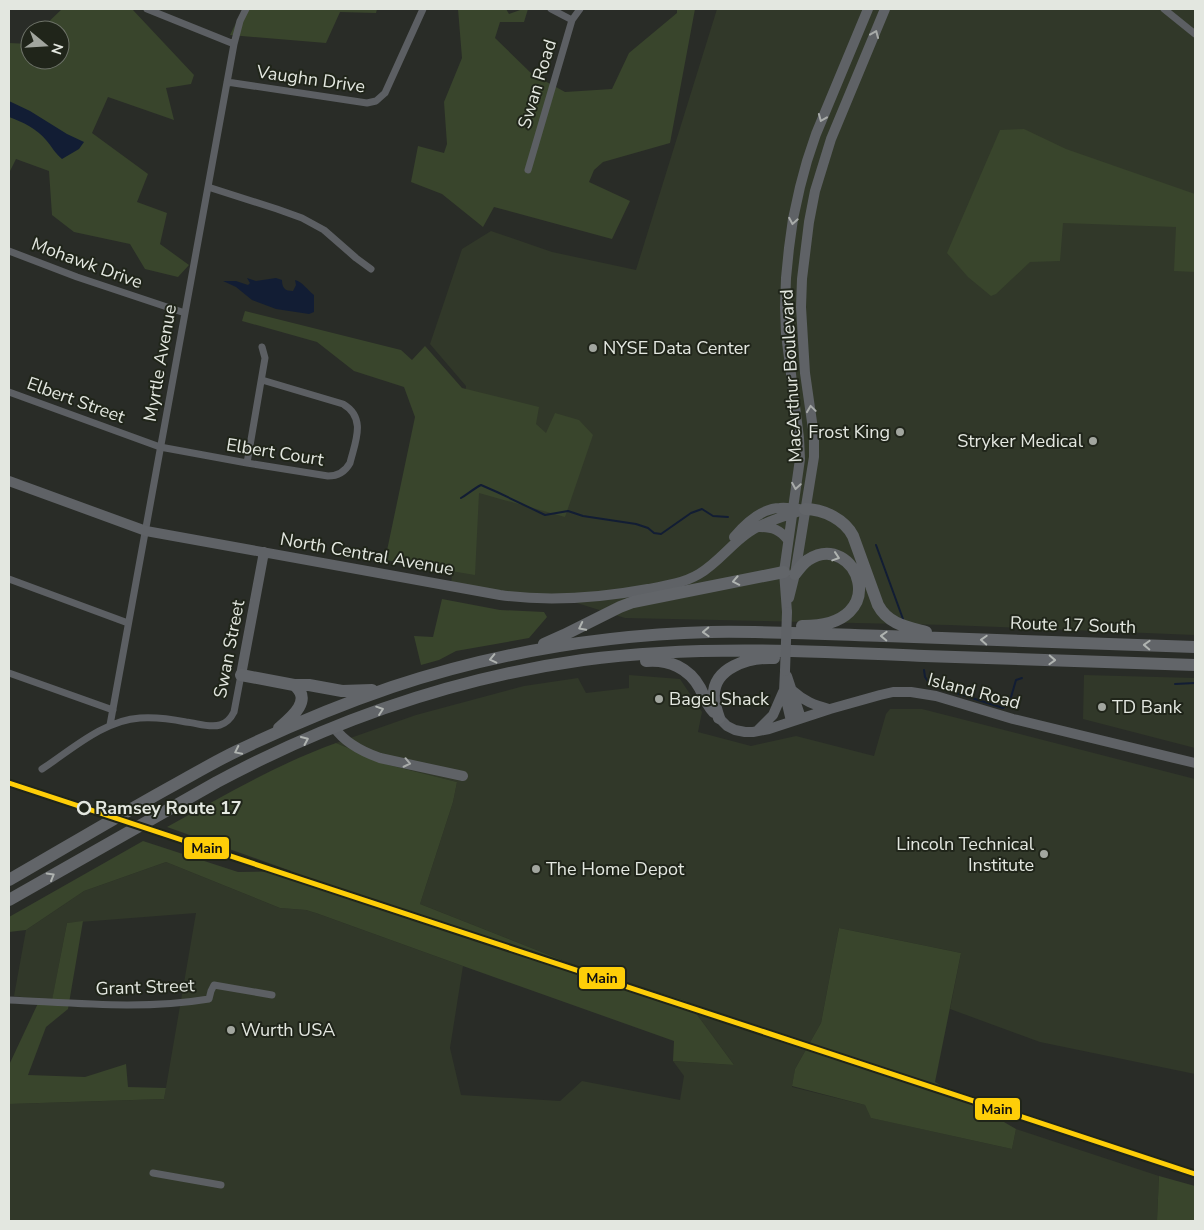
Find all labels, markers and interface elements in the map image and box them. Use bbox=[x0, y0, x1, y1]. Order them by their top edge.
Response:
north arrow bbox=[20, 20, 70, 70]
one-way arrow bbox=[868, 30, 879, 39]
street label: Swan Road bbox=[512, 36, 562, 132]
text: N bbox=[46, 41, 68, 57]
street label: Vaughn Drive bbox=[254, 59, 367, 98]
one-way arrow bbox=[818, 113, 829, 122]
one-way arrow bbox=[789, 216, 799, 225]
street label: Mohawk Drive bbox=[28, 232, 146, 294]
street label: MacArthur Boulevard bbox=[774, 289, 808, 463]
street label: Myrtle Avenue bbox=[138, 303, 182, 423]
place label: NYSE Data Center bbox=[603, 336, 750, 360]
marker: NYSE Data Center bbox=[587, 342, 599, 354]
street label: Elbert Street bbox=[24, 371, 129, 429]
one-way arrow bbox=[806, 405, 816, 413]
place label: Frost King bbox=[808, 420, 890, 444]
marker: Frost King bbox=[894, 426, 906, 438]
place label: Stryker Medical bbox=[957, 429, 1084, 453]
street label: Elbert Court bbox=[224, 432, 326, 472]
marker: Stryker Medical bbox=[1087, 435, 1099, 447]
one-way arrow bbox=[791, 483, 802, 491]
street label: North Central Avenue bbox=[278, 527, 456, 581]
one-way arrow bbox=[831, 552, 840, 562]
one-way arrow bbox=[732, 576, 741, 586]
street label: Swan Street bbox=[208, 597, 250, 700]
street label: Route 17 South bbox=[1009, 611, 1137, 639]
one-way arrow bbox=[578, 620, 587, 630]
one-way arrow bbox=[702, 627, 710, 638]
one-way arrow bbox=[880, 631, 888, 641]
one-way arrow bbox=[980, 634, 988, 645]
one-way arrow bbox=[1142, 640, 1150, 651]
one-way arrow bbox=[489, 653, 498, 664]
one-way arrow bbox=[1049, 655, 1057, 665]
street label: Island Road bbox=[925, 667, 1023, 715]
place label: Bagel Shack bbox=[669, 687, 770, 711]
marker: Bagel Shack bbox=[653, 693, 665, 705]
place label: TD Bank bbox=[1112, 695, 1183, 719]
marker: TD Bank bbox=[1096, 701, 1108, 713]
one-way arrow bbox=[375, 706, 384, 716]
one-way arrow bbox=[300, 735, 309, 746]
one-way arrow bbox=[234, 745, 243, 755]
one-way arrow bbox=[402, 757, 411, 768]
place label: Ramsey Route 17 bbox=[95, 796, 242, 820]
marker: Ramsey Route 17 bbox=[77, 801, 91, 815]
place label: Lincoln Technical Institute bbox=[896, 832, 1035, 877]
line badge: Main bbox=[183, 836, 230, 860]
text: Main bbox=[191, 839, 223, 858]
marker: Lincoln Technical Institute bbox=[1038, 848, 1050, 860]
place label: The Home Depot bbox=[546, 857, 685, 881]
marker: The Home Depot bbox=[530, 863, 542, 875]
one-way arrow bbox=[46, 872, 55, 882]
line badge: Main bbox=[578, 966, 626, 990]
text: Main bbox=[586, 969, 618, 988]
street label: Grant Street bbox=[95, 973, 196, 1001]
place label: Wurth USA bbox=[241, 1018, 335, 1042]
marker: Wurth USA bbox=[225, 1024, 237, 1036]
line badge: Main bbox=[974, 1097, 1021, 1121]
text: Main bbox=[981, 1100, 1013, 1119]

